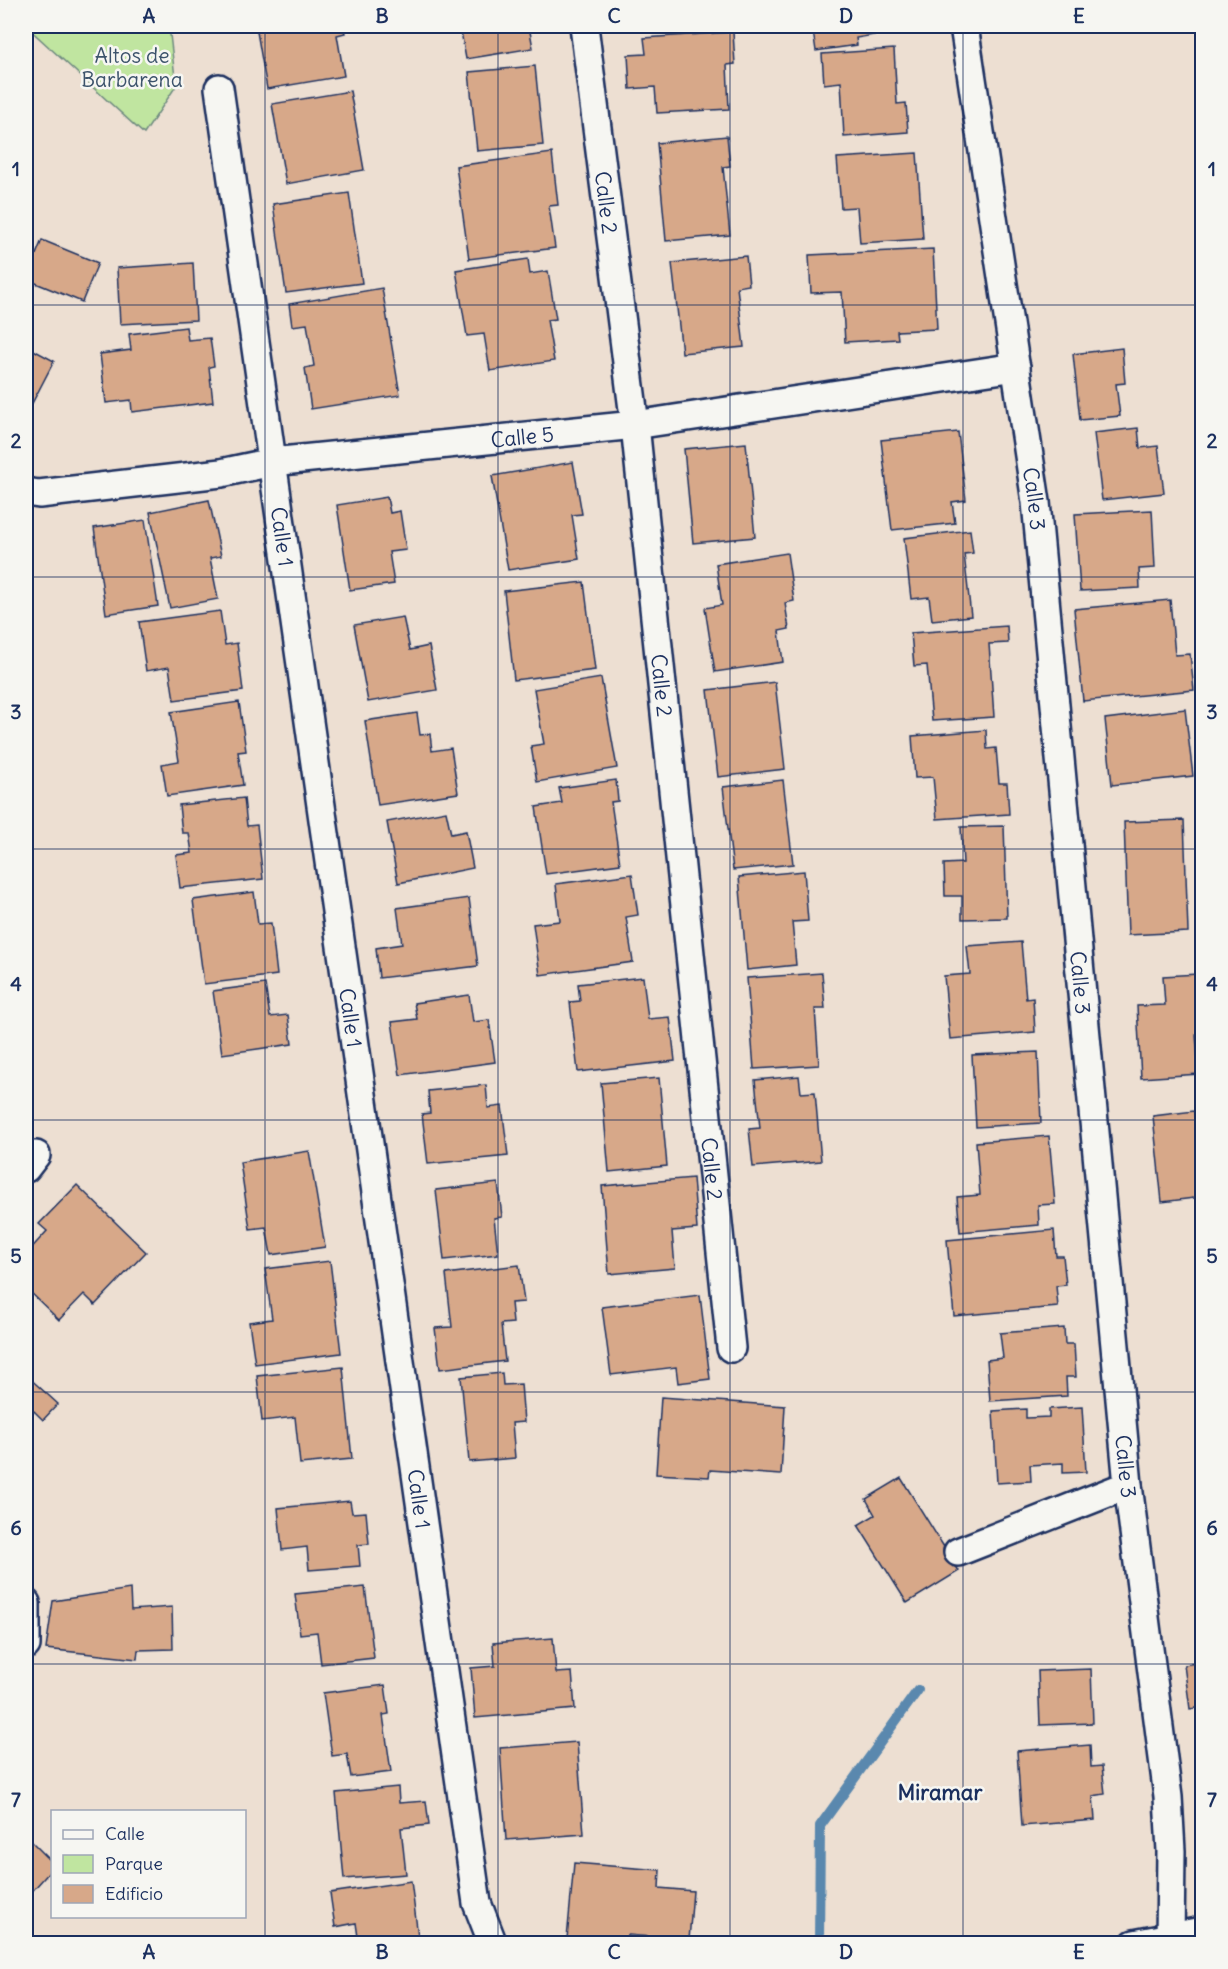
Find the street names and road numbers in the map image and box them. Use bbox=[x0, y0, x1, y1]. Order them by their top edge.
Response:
street label: Calle 2 bbox=[589, 170, 624, 235]
street label: Calle 5 bbox=[489, 420, 555, 453]
street label: Calle 3 bbox=[1017, 465, 1052, 531]
street label: Calle 1 bbox=[265, 505, 300, 568]
street label: Calle 2 bbox=[645, 653, 679, 718]
street label: Calle 3 bbox=[1065, 950, 1097, 1015]
street label: Calle 1 bbox=[334, 986, 369, 1049]
street label: Calle 2 bbox=[696, 1136, 729, 1201]
street label: Calle 3 bbox=[1110, 1434, 1143, 1500]
street label: Calle 1 bbox=[402, 1467, 437, 1530]

